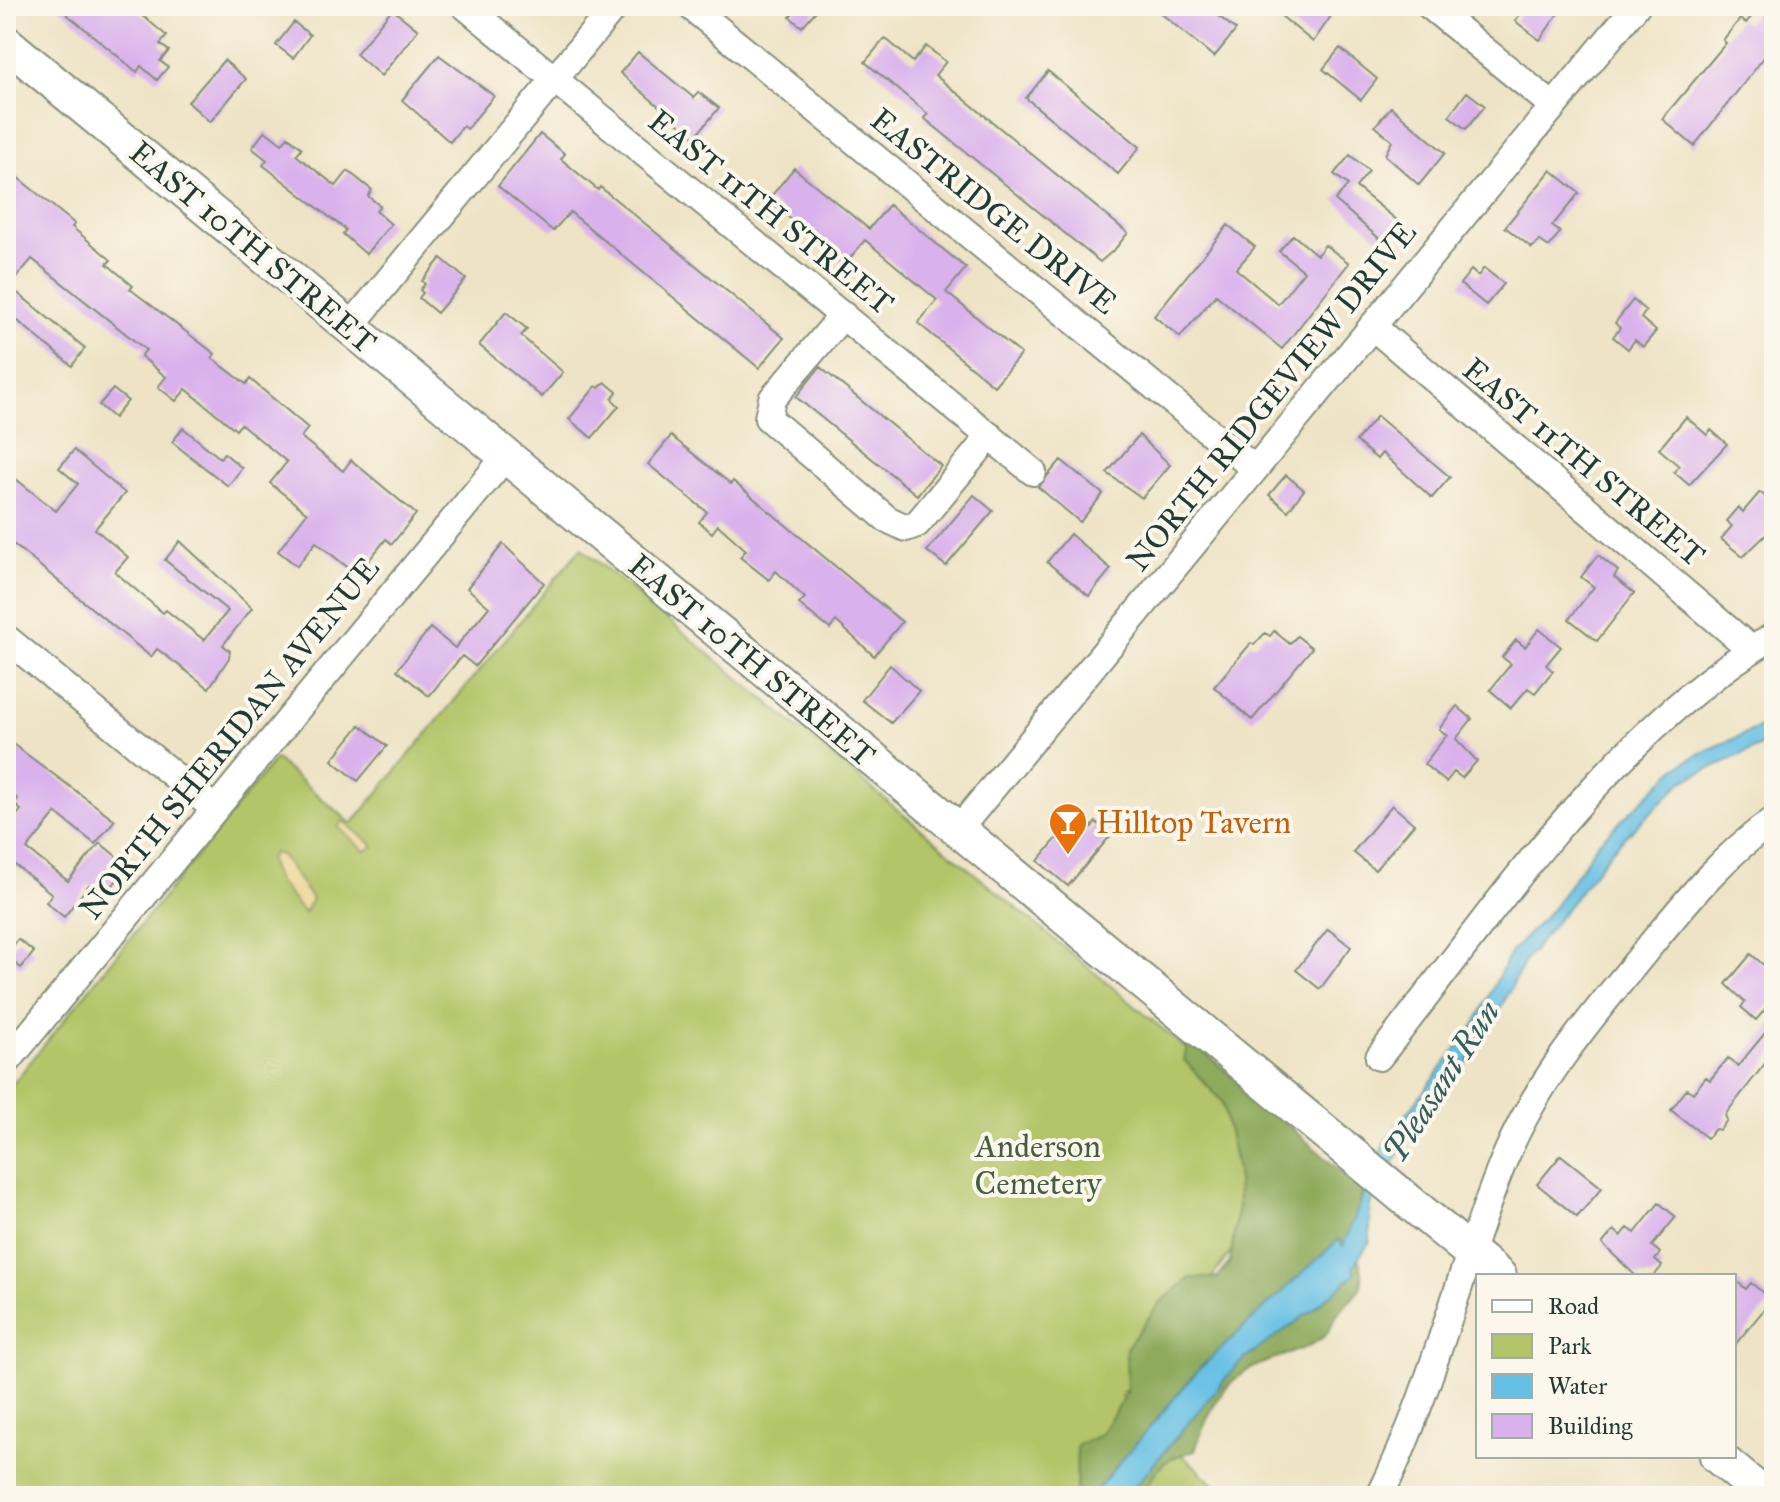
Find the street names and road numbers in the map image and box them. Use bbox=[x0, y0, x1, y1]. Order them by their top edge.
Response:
street label: EASTRIDGE DRIVE bbox=[863, 100, 1125, 323]
street label: EAST 11TH STREET bbox=[640, 102, 901, 323]
street label: EAST 10TH STREET bbox=[121, 133, 384, 362]
street label: NORTH RIDGEVIEW DRIVE bbox=[1118, 213, 1425, 579]
street label: EAST 11TH STREET bbox=[1455, 350, 1713, 575]
street label: EAST 10TH STREET bbox=[620, 546, 883, 775]
street label: NORTH SHERIDAN AVENUE bbox=[71, 549, 388, 927]

